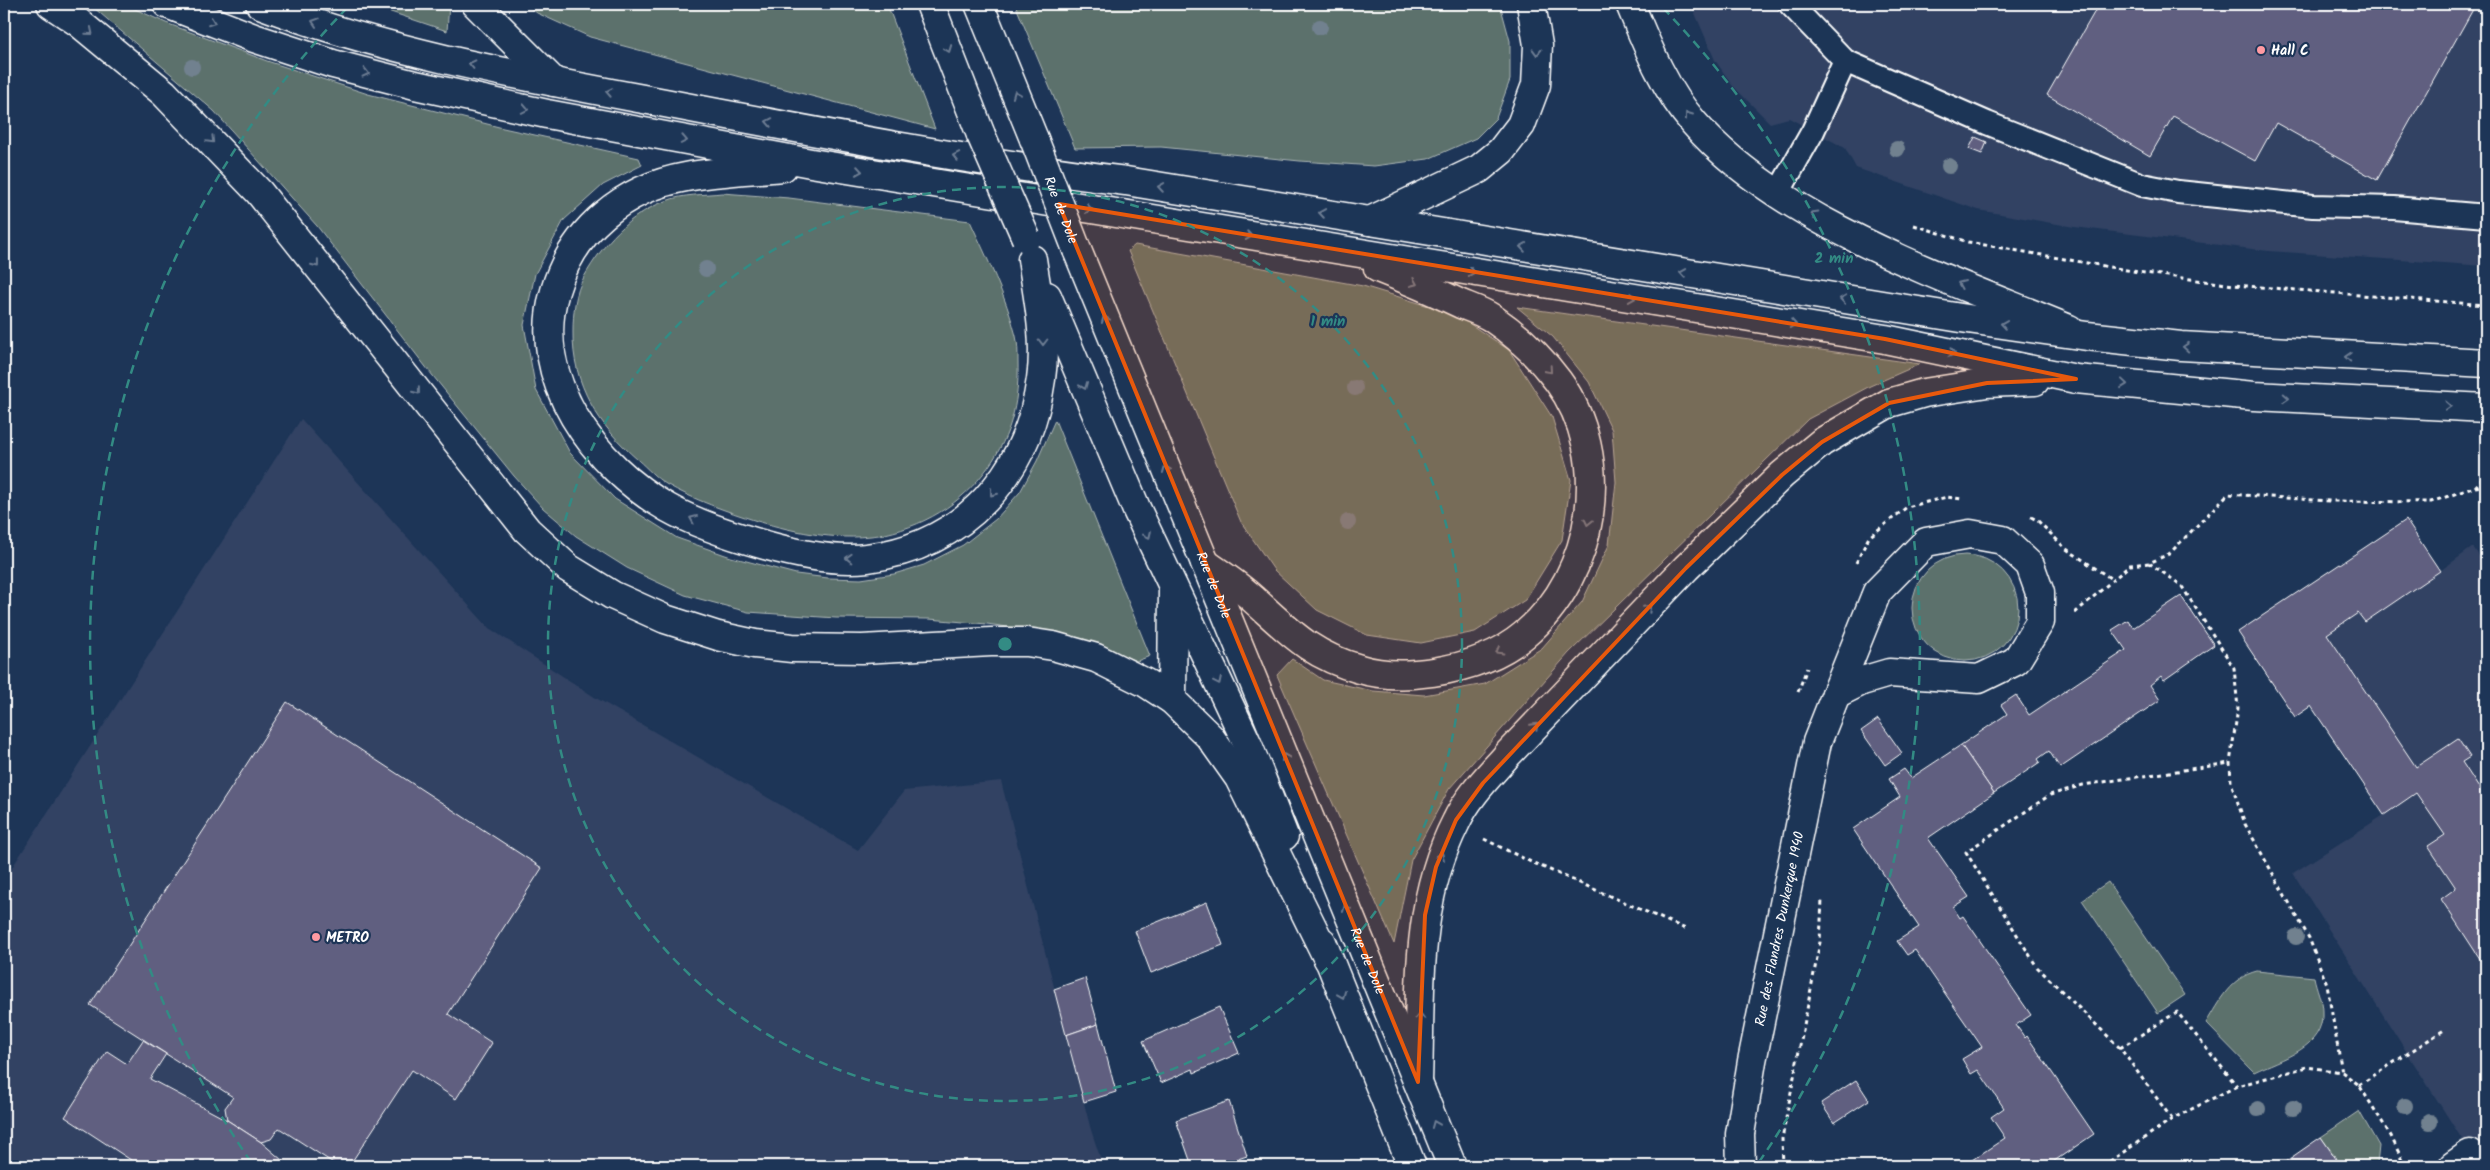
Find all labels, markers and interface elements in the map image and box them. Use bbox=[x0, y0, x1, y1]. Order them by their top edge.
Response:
one-way arrow bbox=[208, 16, 216, 26]
one-way arrow bbox=[311, 18, 320, 28]
one-way arrow bbox=[84, 27, 93, 35]
place label: Hall C bbox=[2271, 40, 2309, 62]
one-way arrow bbox=[942, 44, 952, 53]
marker: Hall C bbox=[2255, 44, 2267, 56]
one-way arrow bbox=[1532, 48, 1542, 56]
one-way arrow bbox=[467, 59, 476, 70]
one-way arrow bbox=[362, 67, 371, 78]
one-way arrow bbox=[605, 88, 613, 98]
one-way arrow bbox=[1011, 90, 1022, 99]
one-way arrow bbox=[520, 104, 529, 114]
one-way arrow bbox=[1685, 112, 1693, 121]
one-way arrow bbox=[764, 118, 773, 128]
one-way arrow bbox=[680, 134, 689, 144]
one-way arrow bbox=[205, 135, 214, 144]
one-way arrow bbox=[952, 152, 961, 162]
one-way arrow bbox=[855, 166, 864, 176]
street label: Rue de Dole bbox=[1037, 173, 1084, 248]
one-way arrow bbox=[1157, 182, 1165, 193]
one-way arrow bbox=[1084, 204, 1093, 214]
one-way arrow bbox=[1317, 209, 1326, 219]
one-way arrow bbox=[1811, 211, 1820, 221]
one-way arrow bbox=[1245, 230, 1253, 241]
one-way arrow bbox=[1518, 243, 1527, 253]
text: 2 min bbox=[1814, 247, 1854, 271]
one-way arrow bbox=[311, 258, 319, 267]
one-way arrow bbox=[1467, 267, 1476, 277]
one-way arrow bbox=[1679, 269, 1687, 279]
one-way arrow bbox=[1410, 277, 1418, 287]
one-way arrow bbox=[1957, 279, 1966, 290]
one-way arrow bbox=[1629, 292, 1637, 303]
one-way arrow bbox=[1839, 294, 1847, 305]
text: 1 min bbox=[1311, 310, 1345, 334]
one-way arrow bbox=[1100, 315, 1110, 323]
one-way arrow bbox=[1789, 318, 1797, 329]
one-way arrow bbox=[2000, 320, 2008, 330]
one-way arrow bbox=[1038, 339, 1048, 347]
one-way arrow bbox=[2182, 341, 2190, 352]
one-way arrow bbox=[1948, 347, 1957, 358]
one-way arrow bbox=[2344, 352, 2352, 362]
one-way arrow bbox=[1543, 365, 1552, 374]
one-way arrow bbox=[2120, 378, 2128, 389]
one-way arrow bbox=[1077, 381, 1088, 390]
one-way arrow bbox=[412, 386, 421, 395]
one-way arrow bbox=[2282, 392, 2290, 403]
one-way arrow bbox=[2444, 400, 2452, 411]
one-way arrow bbox=[1162, 465, 1173, 474]
one-way arrow bbox=[990, 487, 998, 496]
one-way arrow bbox=[689, 514, 698, 525]
one-way arrow bbox=[1583, 518, 1594, 527]
one-way arrow bbox=[1142, 530, 1153, 539]
street label: Rue de Dole bbox=[1190, 548, 1237, 623]
one-way arrow bbox=[845, 552, 853, 563]
one-way arrow bbox=[1642, 605, 1651, 614]
centre of rings bbox=[996, 635, 1014, 653]
one-way arrow bbox=[1495, 645, 1504, 655]
one-way arrow bbox=[1212, 676, 1223, 685]
one-way arrow bbox=[1529, 722, 1538, 731]
one-way arrow bbox=[1280, 753, 1291, 762]
street label: Rue des Flandres Dunkerque 1940 bbox=[1749, 830, 1810, 1028]
one-way arrow bbox=[1434, 852, 1445, 861]
one-way arrow bbox=[1342, 904, 1353, 913]
street label: Rue de Dole bbox=[1343, 924, 1391, 999]
place label: METRO bbox=[326, 927, 369, 949]
marker: METRO bbox=[310, 931, 322, 943]
one-way arrow bbox=[1336, 990, 1347, 999]
one-way arrow bbox=[1415, 1012, 1425, 1020]
one-way arrow bbox=[1430, 1120, 1441, 1129]

